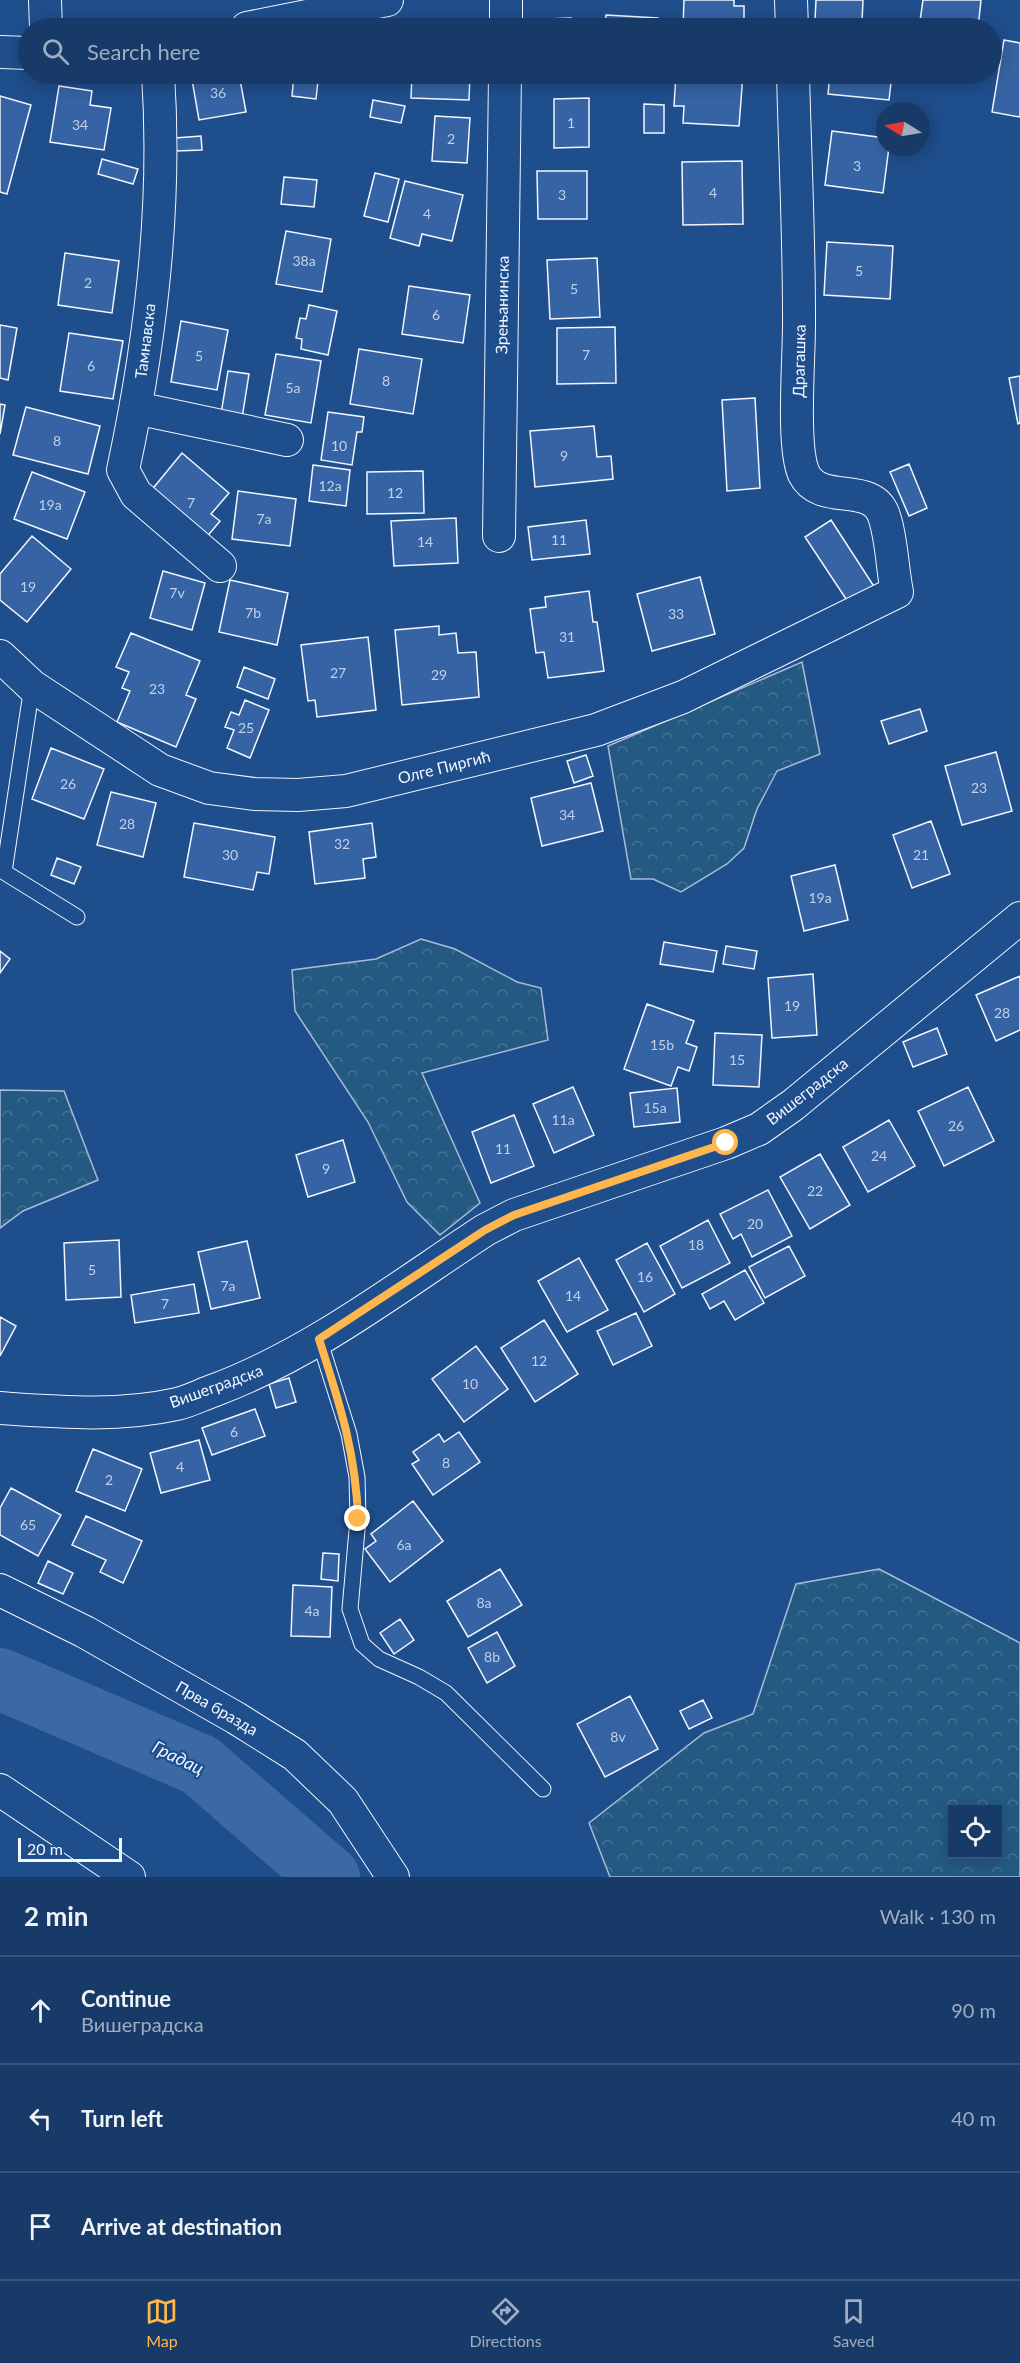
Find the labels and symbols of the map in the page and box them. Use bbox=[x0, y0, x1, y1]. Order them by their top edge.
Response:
house number: 36 bbox=[210, 84, 226, 101]
north arrow bbox=[876, 102, 930, 156]
house number: 1 bbox=[567, 114, 575, 131]
house number: 34 bbox=[72, 116, 88, 133]
house number: 2 bbox=[447, 130, 455, 147]
house number: 3 bbox=[853, 157, 861, 174]
house number: 4 bbox=[709, 184, 717, 201]
house number: 3 bbox=[558, 186, 566, 203]
house number: 4 bbox=[423, 205, 431, 222]
house number: 38a bbox=[292, 252, 316, 269]
street label: Зрењанинска bbox=[491, 256, 512, 354]
house number: 5 bbox=[855, 262, 863, 279]
house number: 2 bbox=[84, 274, 92, 291]
house number: 5 bbox=[570, 280, 578, 297]
street label: Тамнавска bbox=[130, 302, 159, 380]
house number: 6 bbox=[432, 306, 440, 323]
street label: Драгашка bbox=[788, 324, 809, 398]
house number: 7 bbox=[582, 346, 590, 363]
house number: 5 bbox=[195, 347, 203, 364]
house number: 6 bbox=[87, 357, 95, 374]
house number: 8 bbox=[382, 372, 390, 389]
house number: 5a bbox=[285, 379, 301, 396]
house number: 8 bbox=[53, 432, 61, 449]
house number: 10 bbox=[331, 437, 347, 454]
house number: 9 bbox=[560, 447, 568, 464]
house number: 12a bbox=[318, 477, 342, 494]
house number: 12 bbox=[387, 484, 403, 501]
house number: 7 bbox=[187, 494, 195, 511]
house number: 19a bbox=[38, 496, 62, 513]
house number: 7a bbox=[256, 510, 272, 527]
house number: 11 bbox=[551, 531, 567, 548]
house number: 14 bbox=[417, 533, 433, 550]
house number: 19 bbox=[20, 578, 36, 595]
house number: 7v bbox=[169, 584, 185, 601]
house number: 7b bbox=[245, 604, 261, 621]
house number: 33 bbox=[668, 605, 684, 622]
house number: 31 bbox=[559, 628, 575, 645]
house number: 27 bbox=[330, 664, 346, 681]
house number: 29 bbox=[431, 666, 447, 683]
house number: 23 bbox=[149, 680, 165, 697]
house number: 25 bbox=[238, 719, 254, 736]
street label: Олге Пиргић bbox=[396, 746, 492, 787]
house number: 26 bbox=[60, 775, 76, 792]
house number: 23 bbox=[971, 779, 987, 796]
house number: 34 bbox=[559, 806, 575, 823]
house number: 28 bbox=[119, 815, 135, 832]
house number: 32 bbox=[334, 835, 350, 852]
house number: 30 bbox=[222, 846, 238, 863]
house number: 21 bbox=[913, 846, 929, 863]
house number: 19a bbox=[808, 889, 832, 906]
house number: 19 bbox=[784, 997, 800, 1014]
house number: 28 bbox=[994, 1004, 1010, 1021]
house number: 15b bbox=[650, 1036, 674, 1053]
house number: 15 bbox=[729, 1051, 745, 1068]
street label: Вишеградска bbox=[762, 1053, 851, 1128]
house number: 15a bbox=[643, 1099, 667, 1116]
house number: 11a bbox=[551, 1111, 575, 1128]
house number: 26 bbox=[948, 1117, 964, 1134]
route start bbox=[712, 1129, 738, 1155]
house number: 11 bbox=[495, 1140, 511, 1157]
house number: 24 bbox=[871, 1147, 887, 1164]
house number: 9 bbox=[322, 1160, 330, 1177]
house number: 22 bbox=[807, 1182, 823, 1199]
house number: 20 bbox=[747, 1215, 763, 1232]
house number: 18 bbox=[688, 1236, 704, 1253]
house number: 5 bbox=[88, 1261, 96, 1278]
house number: 16 bbox=[637, 1268, 653, 1285]
house number: 7a bbox=[220, 1277, 236, 1294]
house number: 14 bbox=[565, 1287, 581, 1304]
house number: 7 bbox=[161, 1295, 169, 1312]
house number: 12 bbox=[531, 1352, 547, 1369]
street label: Вишеградска bbox=[166, 1360, 265, 1411]
house number: 10 bbox=[462, 1375, 478, 1392]
house number: 6 bbox=[230, 1423, 238, 1440]
house number: 8 bbox=[442, 1454, 450, 1471]
house number: 4 bbox=[176, 1458, 184, 1475]
house number: 2 bbox=[105, 1471, 113, 1488]
route end bbox=[344, 1505, 370, 1531]
house number: 65 bbox=[20, 1516, 36, 1533]
house number: 6a bbox=[396, 1536, 412, 1553]
house number: 8a bbox=[476, 1594, 492, 1611]
house number: 4a bbox=[304, 1602, 320, 1619]
house number: 8b bbox=[484, 1648, 500, 1665]
street label: Прва бразда bbox=[173, 1676, 262, 1739]
house number: 8v bbox=[610, 1728, 626, 1745]
water label: Градац bbox=[149, 1735, 208, 1779]
scale bar bbox=[18, 1835, 122, 1862]

